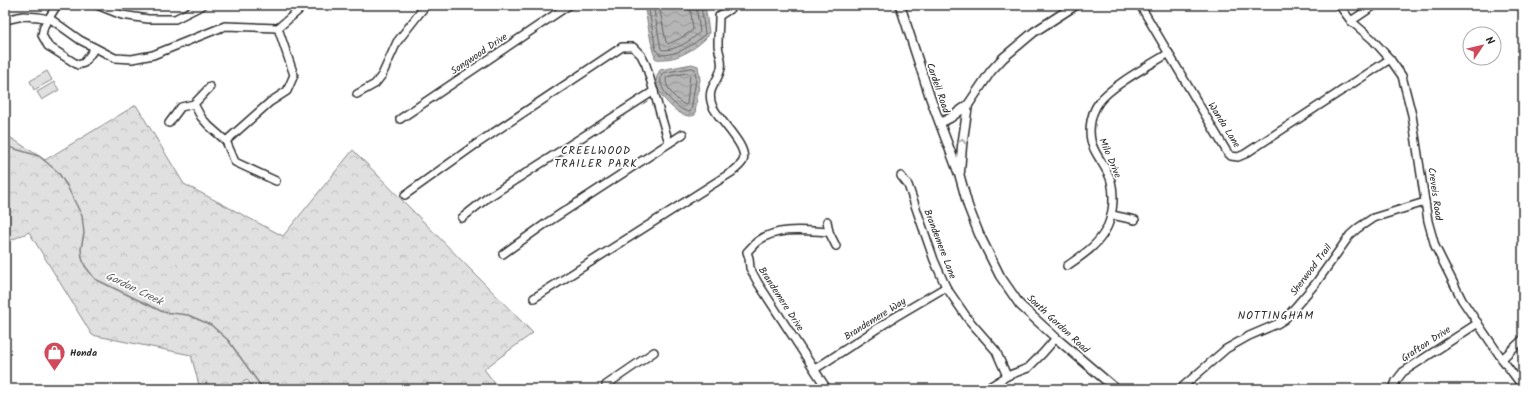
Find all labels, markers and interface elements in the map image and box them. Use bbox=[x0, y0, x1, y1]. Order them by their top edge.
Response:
north arrow bbox=[1462, 26, 1502, 66]
street label: Songwood Drive bbox=[447, 29, 511, 79]
text: N bbox=[1480, 33, 1499, 49]
street label: Cardell Road bbox=[922, 61, 954, 116]
street label: Wanda Lane bbox=[1204, 99, 1245, 152]
street label: Milo Drive bbox=[1094, 135, 1126, 181]
one-way arrow bbox=[957, 138, 966, 144]
district label: CREELWOOD TRAILER PARK bbox=[554, 142, 638, 173]
street label: Creveis Road bbox=[1423, 167, 1447, 222]
street label: Brandemere Lane bbox=[919, 207, 961, 282]
street label: Sherwood Trail bbox=[1286, 240, 1336, 299]
street label: Brandemere Drive bbox=[754, 263, 808, 335]
water label: Gordon Creek bbox=[102, 267, 167, 311]
street label: South Gordon Road bbox=[1023, 291, 1094, 358]
street label: Brandemere Way bbox=[841, 293, 909, 345]
district label: NOTTINGHAM bbox=[1238, 307, 1314, 325]
street label: Grafton Drive bbox=[1398, 322, 1454, 366]
shop icon: Honda bbox=[42, 340, 68, 373]
place label: Honda bbox=[70, 345, 97, 361]

